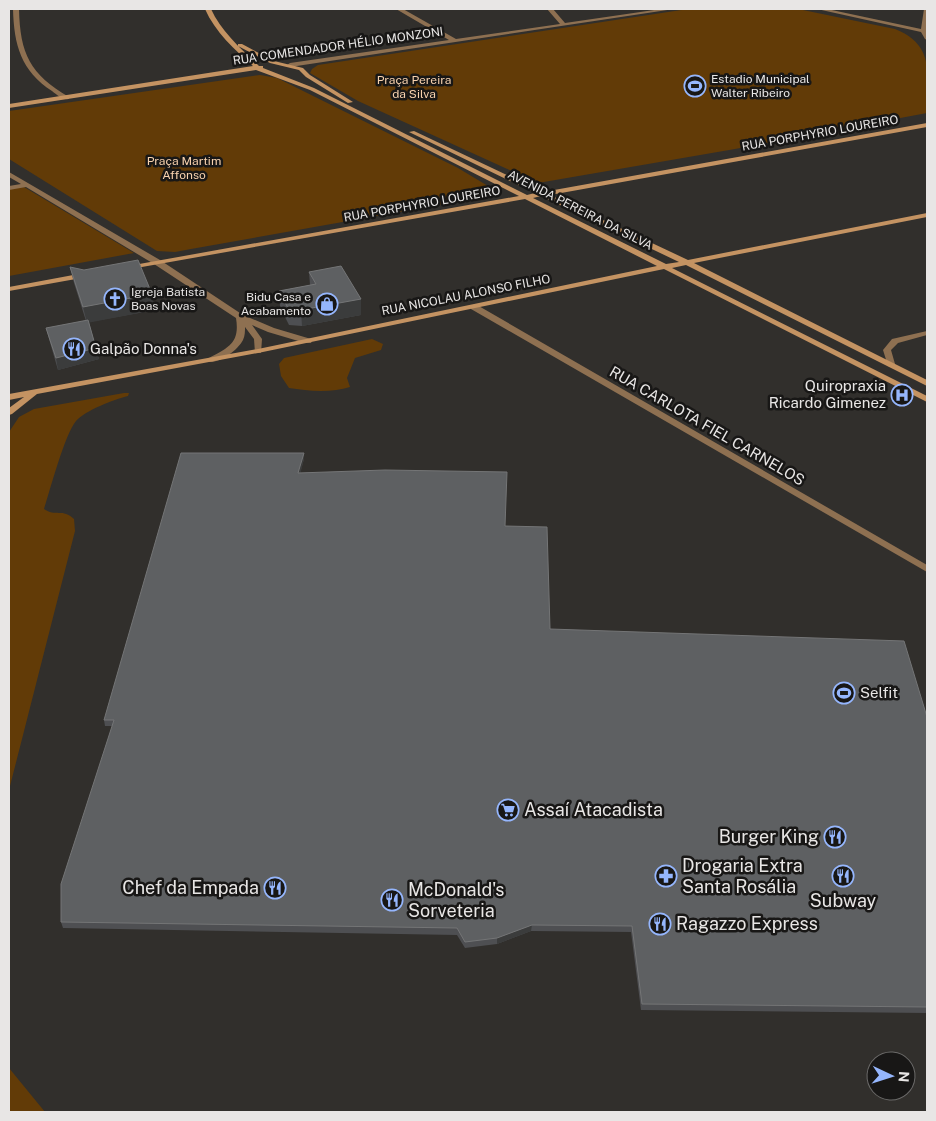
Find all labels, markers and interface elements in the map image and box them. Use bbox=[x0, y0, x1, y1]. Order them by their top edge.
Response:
street label: RUA COMENDADOR HÉLIO MONZONI bbox=[232, 24, 444, 68]
place label: Estadio Municipal Walter Ribeiro bbox=[711, 72, 810, 100]
park label: Praça Pereira da Silva bbox=[377, 73, 451, 101]
sports icon: Estadio Municipal Walter Ribeiro bbox=[683, 74, 707, 98]
street label: RUA PORPHYRIO LOUREIRO bbox=[741, 112, 900, 154]
park label: Praça Martim Affonso bbox=[147, 154, 221, 182]
street label: AVENIDA PEREIRA DA SILVA bbox=[505, 167, 655, 253]
street label: RUA PORPHYRIO LOUREIRO bbox=[343, 183, 502, 225]
street label: RUA NICOLAU ALONSO FILHO bbox=[380, 272, 552, 318]
place label: Igreja Batista Boas Novas bbox=[131, 285, 205, 313]
church icon: Igreja Batista Boas Novas bbox=[103, 287, 127, 311]
place label: Bidu Casa e Acabamento bbox=[241, 290, 311, 318]
shop icon: Bidu Casa e Acabamento bbox=[315, 292, 339, 316]
restaurant icon: Galpão Donna's bbox=[62, 337, 86, 361]
place label: Galpão Donna's bbox=[90, 340, 197, 357]
street label: RUA CARLOTA FIEL CARNELOS bbox=[607, 363, 808, 489]
place label: Quiropraxia Ricardo Gimenez bbox=[769, 377, 886, 411]
hospital icon: Quiropraxia Ricardo Gimenez bbox=[890, 383, 914, 407]
sports icon: Selfit bbox=[832, 681, 856, 705]
place label: Selfit bbox=[860, 684, 898, 701]
supermarket icon: Assaí Atacadista bbox=[496, 798, 520, 822]
place label: Assaí Atacadista bbox=[524, 799, 663, 820]
restaurant icon: Burger King bbox=[823, 825, 847, 849]
place label: Burger King bbox=[719, 826, 819, 847]
place label: Drogaria Extra Santa Rosália bbox=[682, 855, 803, 897]
pharmacy icon: Drogaria Extra Santa Rosália bbox=[654, 864, 678, 888]
restaurant icon: Subway bbox=[831, 864, 855, 888]
restaurant icon: Chef da Empada bbox=[263, 876, 287, 900]
place label: Chef da Empada bbox=[122, 877, 259, 898]
place label: McDonald's Sorveteria bbox=[408, 879, 504, 921]
restaurant icon: McDonald's Sorveteria bbox=[380, 888, 404, 912]
place label: Subway bbox=[810, 890, 877, 911]
restaurant icon: Ragazzo Express bbox=[648, 912, 672, 936]
place label: Ragazzo Express bbox=[676, 913, 818, 934]
north arrow bbox=[866, 1051, 916, 1101]
text: N bbox=[896, 1071, 912, 1083]

